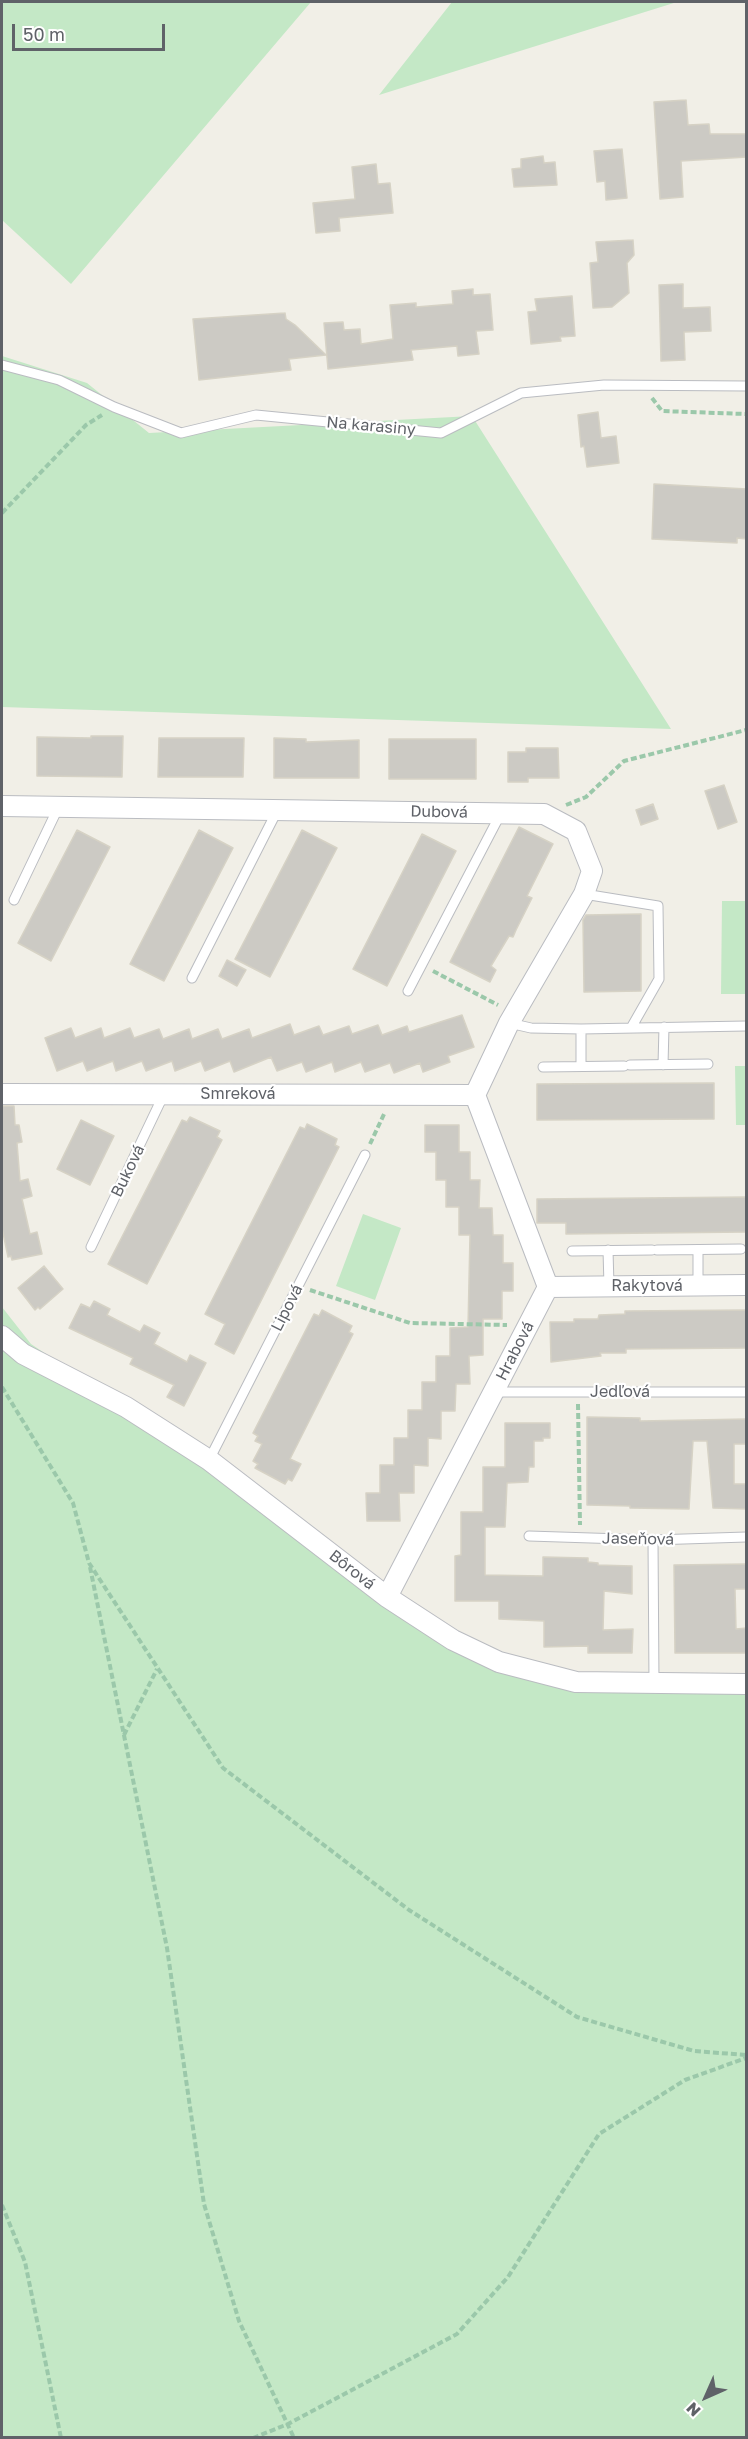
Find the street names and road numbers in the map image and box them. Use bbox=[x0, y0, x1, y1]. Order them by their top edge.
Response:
street label: Na karasiny bbox=[326, 413, 416, 439]
street label: Dubová bbox=[410, 802, 468, 822]
street label: Smreková bbox=[200, 1084, 276, 1104]
street label: Buková bbox=[107, 1142, 149, 1200]
street label: Rakytová bbox=[611, 1276, 683, 1296]
street label: Lipová bbox=[267, 1281, 307, 1335]
street label: Hrabová bbox=[492, 1318, 538, 1384]
street label: Jedľová bbox=[590, 1382, 650, 1402]
street label: Jaseňová bbox=[602, 1529, 674, 1549]
street label: Bôrová bbox=[325, 1546, 379, 1594]

